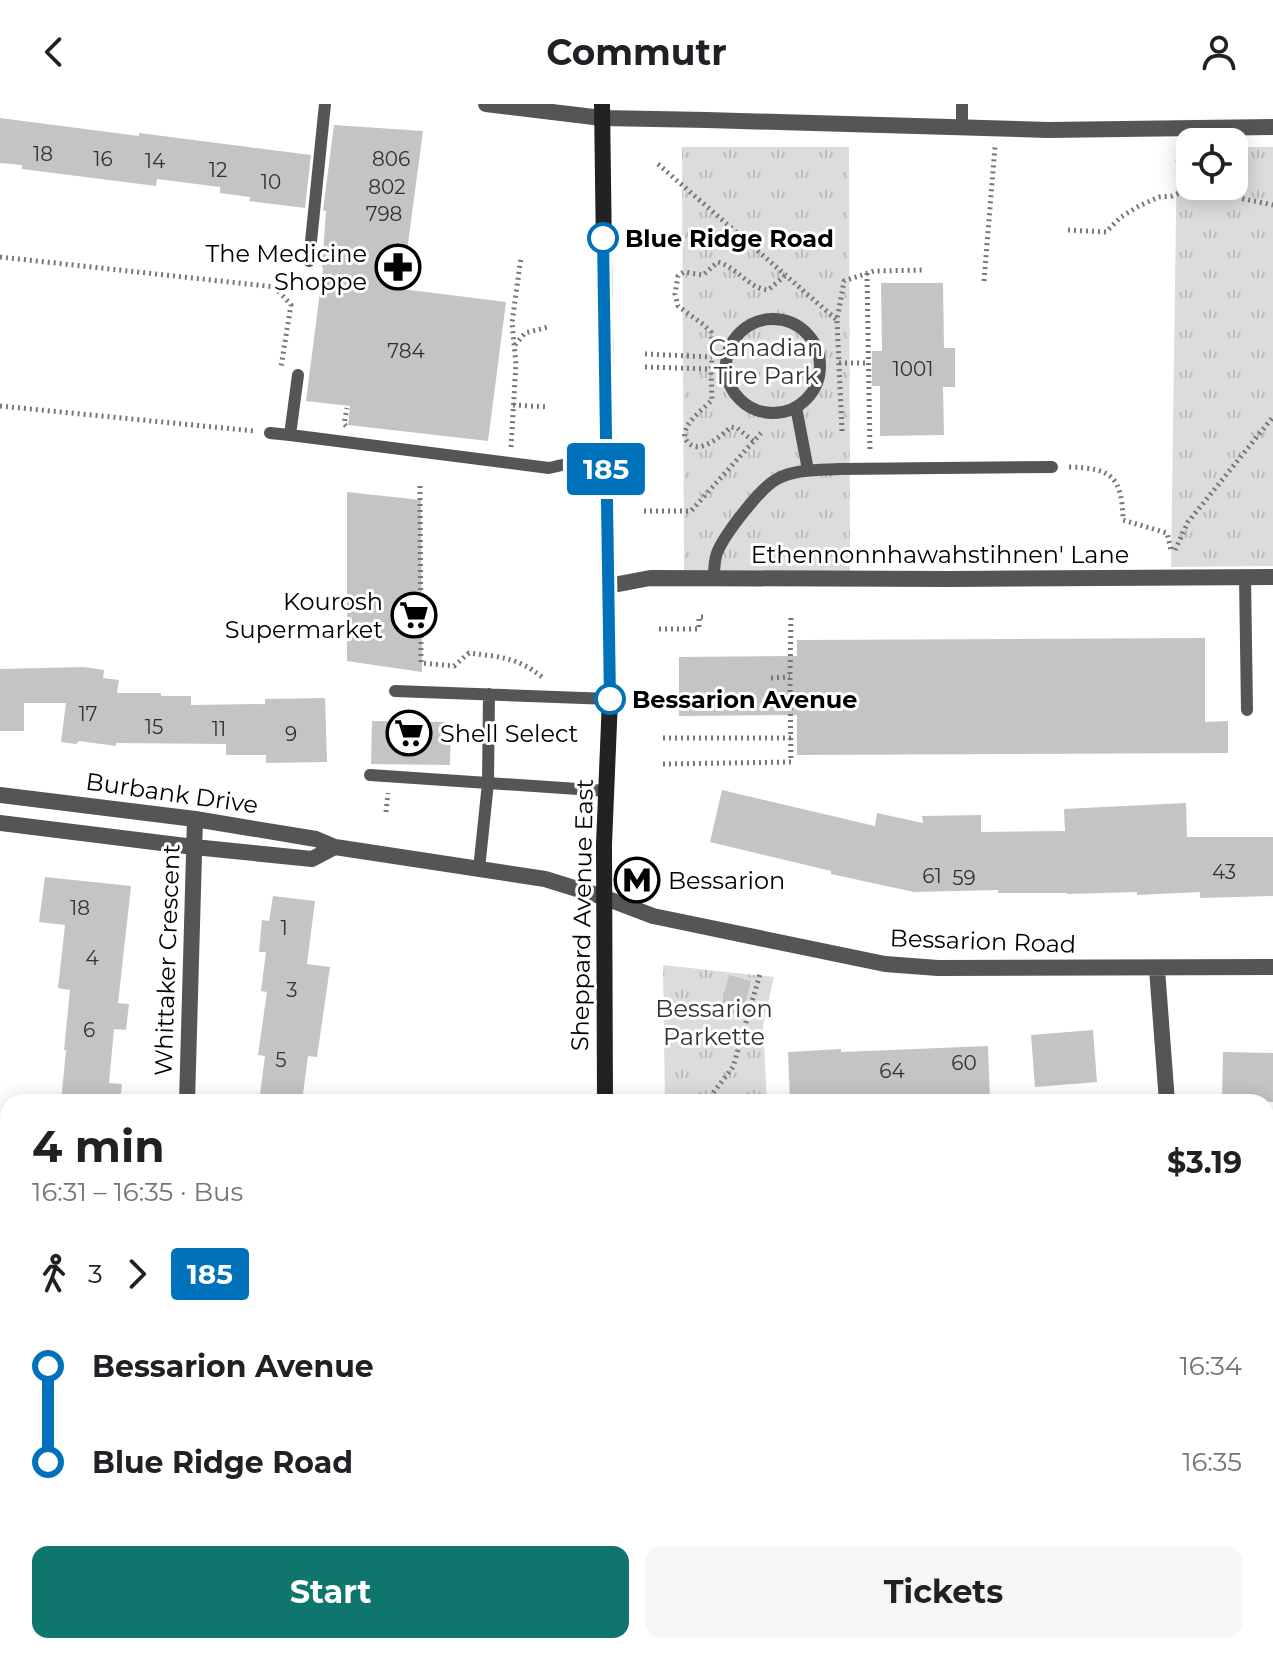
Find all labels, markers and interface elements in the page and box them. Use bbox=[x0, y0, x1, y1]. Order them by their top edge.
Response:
icon: back bbox=[32, 30, 76, 74]
text: Commutr bbox=[546, 30, 727, 74]
icon: person bbox=[1197, 30, 1241, 74]
map controls bbox=[1176, 128, 1248, 200]
button: locate bbox=[1176, 128, 1248, 200]
house number: 18 bbox=[33, 142, 53, 166]
house number: 16 bbox=[93, 147, 113, 171]
house number: 806 bbox=[372, 147, 410, 171]
house number: 14 bbox=[145, 149, 165, 173]
house number: 12 bbox=[209, 158, 227, 182]
house number: 10 bbox=[261, 170, 281, 194]
house number: 802 bbox=[368, 175, 406, 199]
house number: 798 bbox=[366, 202, 402, 226]
marker: Blue Ridge Road bbox=[588, 223, 618, 253]
place label: Blue Ridge Road bbox=[625, 224, 834, 253]
place label: The Medicine Shoppe bbox=[206, 239, 367, 296]
pharmacy icon: The Medicine Shoppe bbox=[374, 243, 422, 291]
park label: Canadian Tire Park bbox=[709, 333, 823, 390]
house number: 784 bbox=[387, 339, 425, 363]
house number: 1001 bbox=[893, 357, 933, 381]
line badge: 185 bbox=[560, 443, 652, 495]
text: 185 bbox=[583, 452, 629, 486]
street label: Ethennonnhawahstihnen' Lane bbox=[751, 540, 1129, 569]
place label: Kourosh Supermarket bbox=[225, 587, 383, 644]
supermarket icon: Kourosh Supermarket bbox=[390, 591, 438, 639]
marker: Bessarion Avenue bbox=[595, 684, 625, 714]
place label: Bessarion Avenue bbox=[632, 685, 857, 714]
house number: 17 bbox=[79, 702, 98, 726]
supermarket icon: Shell Select bbox=[385, 709, 433, 757]
house number: 15 bbox=[145, 715, 163, 739]
house number: 11 bbox=[212, 717, 226, 741]
place label: Shell Select bbox=[440, 719, 579, 748]
house number: 9 bbox=[285, 722, 297, 746]
street label: Burbank Drive bbox=[84, 767, 260, 819]
street label: Sheppard Avenue East bbox=[565, 778, 599, 1051]
street label: Whittaker Crescent bbox=[148, 843, 186, 1076]
metro station icon: Bessarion bbox=[613, 856, 661, 904]
house number: 43 bbox=[1212, 860, 1236, 884]
house number: 61 bbox=[922, 864, 942, 888]
place label: Bessarion bbox=[668, 866, 785, 895]
house number: 59 bbox=[952, 866, 976, 890]
house number: 18 bbox=[70, 896, 90, 920]
house number: 1 bbox=[280, 916, 288, 940]
street label: Bessarion Road bbox=[889, 923, 1077, 959]
house number: 4 bbox=[85, 946, 99, 970]
house number: 3 bbox=[286, 978, 298, 1002]
park label: Bessarion Parkette bbox=[655, 994, 773, 1051]
house number: 6 bbox=[83, 1018, 95, 1042]
house number: 5 bbox=[275, 1048, 287, 1072]
house number: 60 bbox=[951, 1051, 977, 1075]
house number: 64 bbox=[879, 1059, 905, 1083]
text: 4 min bbox=[32, 1119, 165, 1173]
text: $3.19 bbox=[1167, 1144, 1242, 1181]
text: 16:31 – 16:35 · Bus bbox=[32, 1176, 243, 1208]
icon: walk bbox=[32, 1252, 76, 1296]
icon: forward bbox=[115, 1252, 159, 1296]
text: 185 bbox=[187, 1257, 233, 1291]
text: 3 bbox=[88, 1258, 103, 1290]
text: Bessarion Avenue bbox=[92, 1348, 374, 1385]
text: 16:34 bbox=[1179, 1350, 1242, 1382]
text: Blue Ridge Road bbox=[92, 1444, 353, 1481]
text: 16:35 bbox=[1182, 1446, 1242, 1478]
button: Start bbox=[32, 1546, 629, 1638]
button: Tickets bbox=[645, 1546, 1242, 1638]

